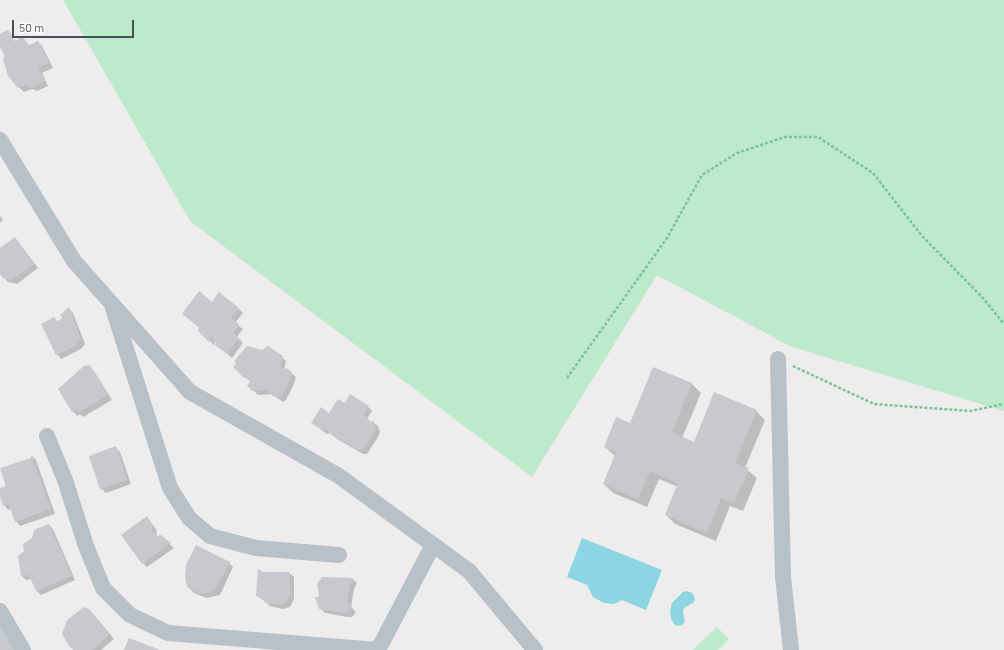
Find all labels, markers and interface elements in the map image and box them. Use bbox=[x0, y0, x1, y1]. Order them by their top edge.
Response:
scale bar bbox=[14, 12, 136, 38]
text: 50 m bbox=[19, 20, 44, 34]

